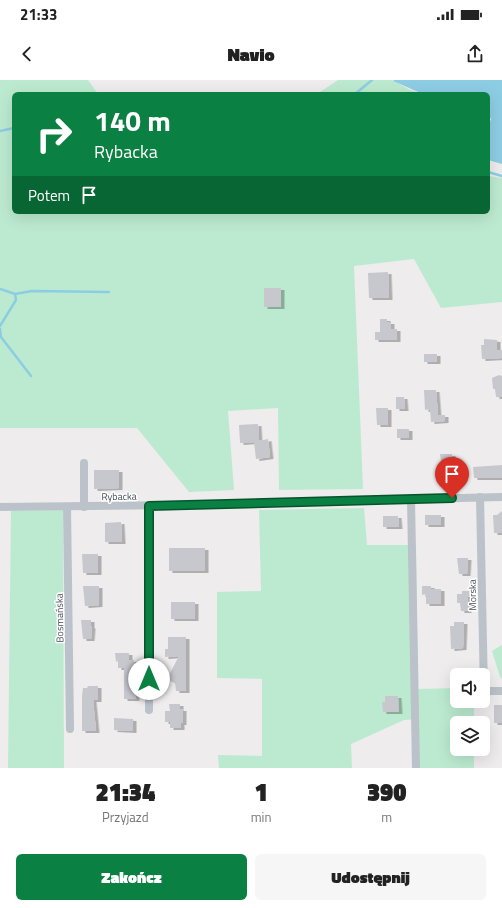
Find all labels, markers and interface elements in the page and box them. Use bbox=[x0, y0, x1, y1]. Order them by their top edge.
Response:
text: 21:33 bbox=[20, 3, 57, 26]
text: Navio bbox=[227, 41, 275, 68]
icon: back bbox=[16, 43, 38, 65]
icon: share bbox=[464, 43, 486, 65]
text: 140 m bbox=[94, 99, 171, 142]
icon: right bbox=[28, 108, 80, 160]
text: Rybacka bbox=[94, 138, 158, 165]
text: Potem bbox=[28, 184, 70, 207]
icon: arrive bbox=[78, 184, 100, 206]
pin bbox=[435, 457, 469, 498]
icon: arrive bbox=[441, 463, 463, 485]
street label: Rybacka bbox=[101, 489, 137, 504]
street label: Morska bbox=[465, 579, 480, 611]
street label: Bosmańska bbox=[52, 593, 67, 643]
position arrow bbox=[128, 658, 170, 700]
map controls bbox=[450, 668, 490, 756]
button: sound bbox=[450, 668, 490, 708]
button: layers bbox=[450, 716, 490, 756]
text: 21:34 bbox=[95, 774, 155, 810]
text: 1 bbox=[254, 774, 268, 810]
text: 390 bbox=[367, 774, 406, 810]
text: Przyjazd bbox=[102, 807, 149, 827]
text: min bbox=[251, 807, 271, 827]
text: m bbox=[381, 807, 392, 827]
button: Zakończ bbox=[16, 854, 247, 900]
button: Udostępnij bbox=[255, 854, 486, 900]

